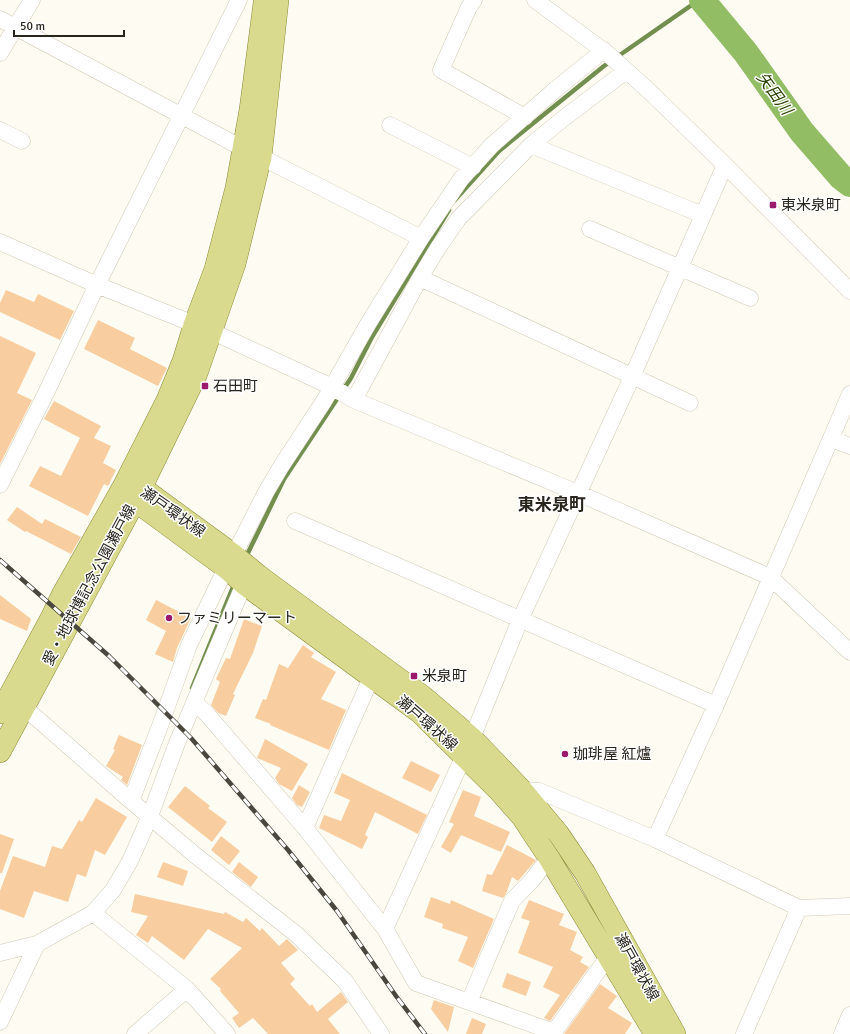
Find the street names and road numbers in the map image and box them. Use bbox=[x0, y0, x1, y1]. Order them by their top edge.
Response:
street label: 瀬戸環状線 bbox=[137, 483, 209, 541]
street label: 愛・地球博記念公園瀬戸線 bbox=[39, 501, 139, 669]
street label: 瀬戸環状線 bbox=[393, 692, 461, 754]
street label: 瀬戸環状線 bbox=[611, 930, 663, 1004]

